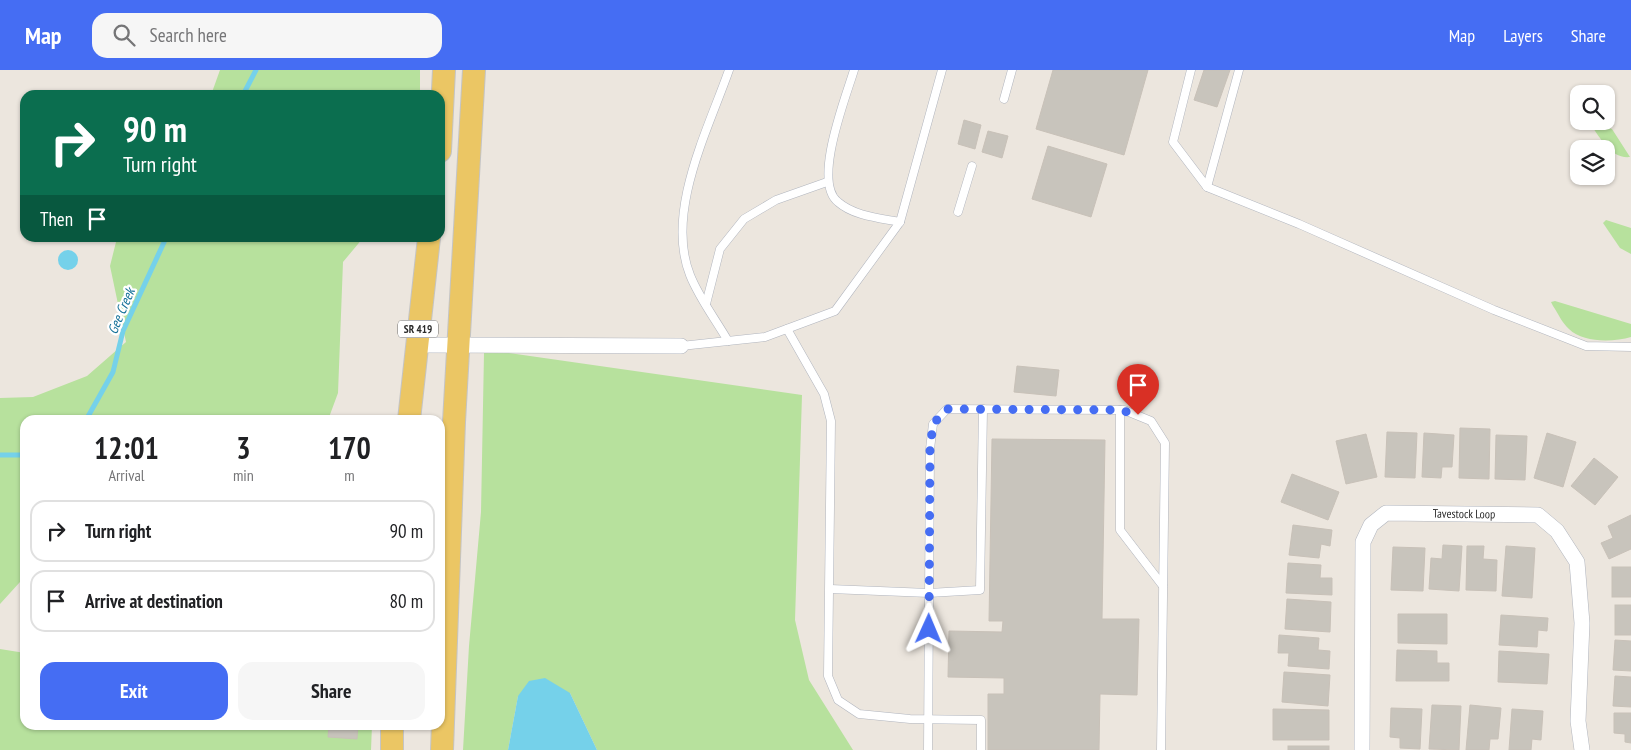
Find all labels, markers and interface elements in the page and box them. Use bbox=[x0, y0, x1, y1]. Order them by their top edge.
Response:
search box bbox=[92, 13, 442, 58]
text: Map bbox=[25, 20, 62, 51]
icon: search bbox=[110, 21, 138, 49]
text: Search here bbox=[150, 23, 227, 47]
text: Map bbox=[1449, 24, 1475, 47]
text: Layers bbox=[1503, 24, 1543, 47]
text: Share bbox=[1571, 24, 1606, 47]
map controls bbox=[1570, 85, 1615, 185]
button: search bbox=[1570, 85, 1615, 130]
text: 90 m bbox=[123, 106, 187, 152]
icon: right bbox=[40, 110, 105, 175]
button: layers bbox=[1570, 140, 1615, 185]
text: Turn right bbox=[123, 150, 197, 178]
icon: arrive bbox=[83, 205, 111, 233]
text: Then bbox=[40, 207, 73, 231]
water label: Gee Creek bbox=[103, 284, 139, 337]
road number: SR 419 bbox=[398, 320, 438, 338]
pin bbox=[1117, 364, 1159, 415]
icon: arrive bbox=[1124, 371, 1152, 399]
text: 12:01 bbox=[94, 428, 159, 467]
text: 3 bbox=[236, 428, 251, 467]
text: 170 bbox=[328, 428, 371, 467]
text: Arrival bbox=[108, 465, 145, 485]
text: min bbox=[233, 465, 254, 485]
text: m bbox=[344, 465, 355, 485]
street label: Tavestock Loop bbox=[1433, 506, 1495, 521]
icon: right bbox=[42, 517, 70, 545]
text: Turn right bbox=[85, 519, 151, 543]
text: 90 m bbox=[390, 519, 423, 543]
icon: arrive bbox=[42, 587, 70, 615]
text: Arrive at destination bbox=[85, 589, 223, 613]
text: 80 m bbox=[390, 589, 423, 613]
position arrow bbox=[902, 602, 954, 654]
button: Exit bbox=[40, 662, 228, 720]
button: Share bbox=[238, 662, 425, 720]

